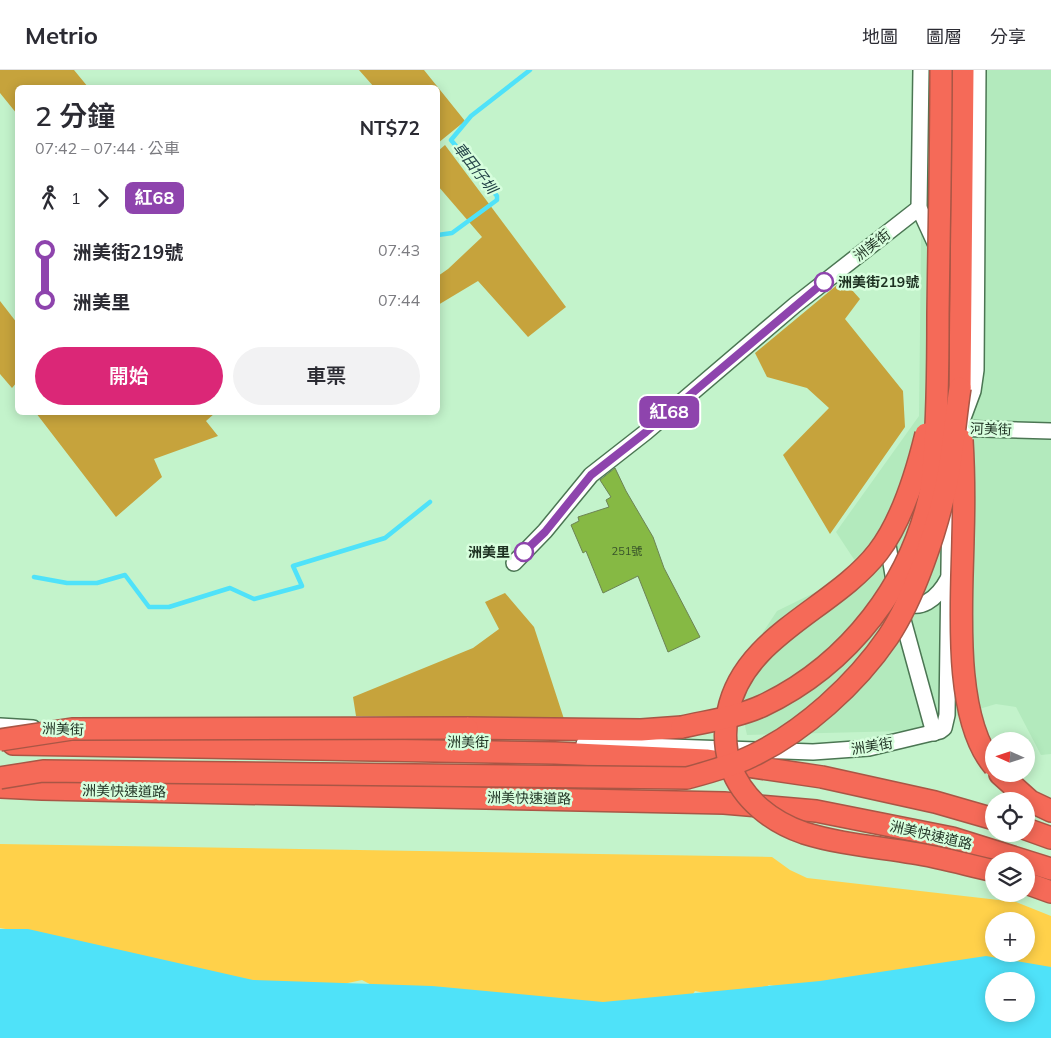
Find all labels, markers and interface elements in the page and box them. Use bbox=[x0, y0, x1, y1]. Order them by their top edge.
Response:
text: Metrio bbox=[25, 20, 98, 50]
text: 地圖 bbox=[862, 25, 898, 48]
text: 圖層 bbox=[926, 25, 962, 48]
text: 分享 bbox=[990, 25, 1026, 48]
text: 2 分鐘 bbox=[35, 98, 115, 133]
text: NT$72 bbox=[360, 116, 420, 140]
text: 07:42 – 07:44 · 公車 bbox=[35, 138, 180, 158]
water label: 車田仔圳 bbox=[449, 138, 503, 199]
icon: walk bbox=[35, 184, 63, 212]
icon: forward bbox=[89, 184, 117, 212]
text: 紅68 bbox=[135, 186, 174, 209]
text: 1 bbox=[71, 188, 81, 208]
street label: 洲美街 bbox=[850, 225, 894, 265]
text: 洲美街219號 bbox=[73, 240, 183, 264]
text: 07:43 bbox=[378, 240, 420, 260]
marker: 洲美街219號 bbox=[814, 272, 834, 292]
place label: 洲美街219號 bbox=[838, 273, 919, 291]
text: 洲美里 bbox=[73, 290, 130, 314]
text: 07:44 bbox=[378, 290, 420, 310]
button: 開始 bbox=[35, 347, 223, 405]
button: 車票 bbox=[233, 347, 420, 405]
line badge: 紅68 bbox=[640, 396, 698, 428]
text: 紅68 bbox=[649, 400, 689, 423]
street label: 河美街 bbox=[970, 419, 1012, 439]
marker: 洲美里 bbox=[514, 542, 534, 562]
place label: 洲美里 bbox=[468, 543, 510, 561]
house number: 251號 bbox=[612, 544, 642, 558]
street label: 洲美街 bbox=[42, 719, 84, 739]
north arrow bbox=[985, 732, 1035, 782]
map controls bbox=[985, 732, 1035, 1022]
street label: 洲美街 bbox=[447, 733, 489, 751]
street label: 洲美街 bbox=[850, 734, 894, 758]
street label: 洲美快速道路 bbox=[82, 781, 166, 801]
street label: 洲美快速道路 bbox=[487, 788, 571, 808]
button: locate bbox=[985, 792, 1035, 842]
street label: 洲美快速道路 bbox=[888, 817, 974, 853]
button: layers bbox=[985, 852, 1035, 902]
button: + bbox=[985, 912, 1035, 962]
button: − bbox=[985, 972, 1035, 1022]

